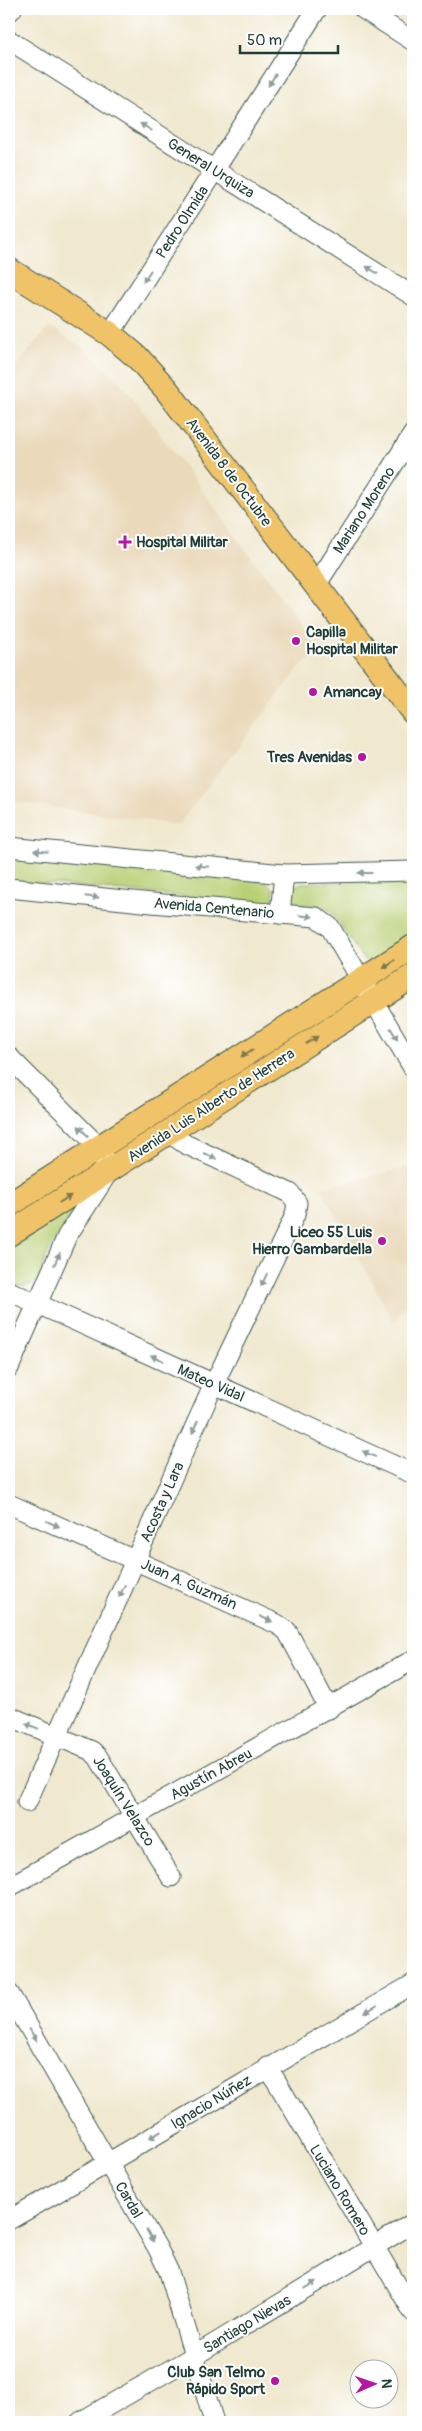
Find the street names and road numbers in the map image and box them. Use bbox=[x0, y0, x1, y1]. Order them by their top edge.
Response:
street label: General Urquiza bbox=[164, 134, 258, 203]
street label: Pedro Olmida bbox=[152, 182, 213, 262]
street label: Avenida 8 de Octubre bbox=[182, 414, 276, 531]
street label: Mariano Moreno bbox=[329, 463, 400, 557]
street label: Avenida Centenario bbox=[153, 894, 275, 923]
street label: Avenida Luis Alberto de Herrera bbox=[124, 1044, 298, 1167]
street label: Mateo Vidal bbox=[174, 1360, 247, 1407]
street label: Acosta y Lara bbox=[136, 1459, 189, 1545]
street label: Juan A. Guzmán bbox=[138, 1555, 240, 1614]
street label: Agustín Abreu bbox=[167, 1744, 255, 1805]
street label: Joaquín Velazco bbox=[88, 1752, 159, 1850]
street label: Ignacio Núñez bbox=[168, 2071, 255, 2134]
street label: Luciano Romero bbox=[305, 2141, 374, 2239]
street label: Cardal bbox=[111, 2179, 147, 2222]
street label: Santiago Nievas bbox=[200, 2291, 295, 2358]

